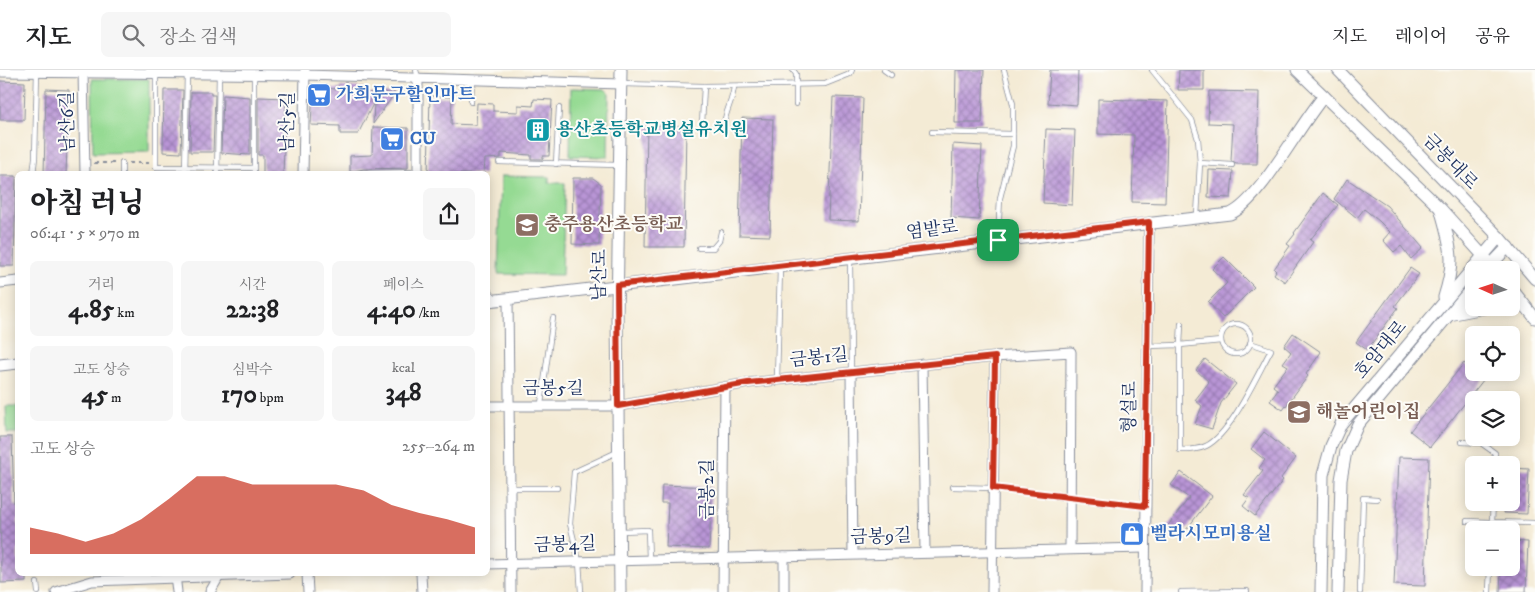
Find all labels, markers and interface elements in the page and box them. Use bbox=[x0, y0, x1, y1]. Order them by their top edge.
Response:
search box bbox=[101, 12, 451, 57]
icon: search bbox=[119, 21, 147, 49]
text: 지도 bbox=[25, 23, 71, 53]
text: 장소 검색 bbox=[159, 26, 237, 49]
text: 지도 bbox=[1332, 26, 1367, 48]
text: 레이어 bbox=[1395, 26, 1447, 48]
text: 공유 bbox=[1475, 26, 1510, 48]
supermarket icon: 가희문구할인마트 bbox=[306, 82, 332, 108]
place label: 가희문구할인마트 bbox=[336, 84, 476, 106]
street label: 남산6길 bbox=[56, 91, 80, 153]
street label: 남산5길 bbox=[276, 91, 300, 153]
building icon: 용산초등학교병설유치원 bbox=[525, 117, 551, 143]
place label: 용산초등학교병설유치원 bbox=[556, 119, 747, 141]
supermarket icon: CU bbox=[379, 126, 405, 152]
place label: CU bbox=[410, 128, 436, 150]
street label: 금봉대로 bbox=[1418, 129, 1482, 195]
text: 아침 러닝 bbox=[30, 186, 144, 221]
button: share bbox=[423, 188, 475, 240]
school or university icon: 충주용산초등학교 bbox=[514, 212, 540, 238]
place label: 충주용산초등학교 bbox=[544, 214, 684, 236]
street label: 염밭로 bbox=[905, 216, 959, 244]
pin bbox=[977, 219, 1019, 261]
text: 06:41 · 5 × 970 m bbox=[30, 223, 140, 243]
icon: arrive bbox=[984, 226, 1012, 254]
street label: 남산로 bbox=[589, 249, 611, 301]
north arrow bbox=[1465, 261, 1520, 316]
map controls bbox=[1465, 261, 1520, 576]
text: 거리 bbox=[88, 276, 115, 294]
text: 시간 bbox=[239, 276, 266, 294]
text: 페이스 bbox=[383, 276, 424, 294]
text: 4.85 bbox=[68, 294, 114, 325]
text: 22:38 bbox=[226, 294, 279, 325]
text: 4:40 bbox=[367, 294, 416, 325]
text: km bbox=[114, 304, 135, 322]
text: /km bbox=[416, 304, 440, 322]
street label: 호암대로 bbox=[1350, 316, 1412, 384]
button: locate bbox=[1465, 326, 1520, 381]
street label: 금봉1길 bbox=[789, 344, 849, 372]
text: kcal bbox=[392, 359, 415, 377]
text: 고도 상승 bbox=[73, 361, 130, 379]
text: 심박수 bbox=[232, 361, 273, 379]
text: 348 bbox=[385, 377, 422, 408]
street label: 금봉5길 bbox=[522, 378, 584, 400]
text: 45 bbox=[81, 379, 108, 410]
text: 170 bbox=[221, 379, 257, 410]
street label: 형설로 bbox=[1119, 381, 1141, 433]
text: m bbox=[108, 389, 122, 407]
text: bpm bbox=[257, 389, 284, 407]
button: layers bbox=[1465, 391, 1520, 446]
school or university icon: 해놀어린이집 bbox=[1286, 399, 1312, 425]
place label: 해놀어린이집 bbox=[1316, 401, 1420, 423]
text: 255–264 m bbox=[402, 436, 475, 456]
text: 고도 상승 bbox=[30, 439, 95, 459]
button: + bbox=[1465, 456, 1520, 511]
street label: 금봉2길 bbox=[697, 458, 719, 520]
shop icon: 벨라시모미용실 bbox=[1119, 521, 1145, 547]
button: − bbox=[1465, 521, 1520, 576]
place label: 벨라시모미용실 bbox=[1150, 523, 1272, 545]
street label: 금봉9길 bbox=[850, 525, 912, 549]
street label: 금봉4길 bbox=[533, 533, 597, 557]

